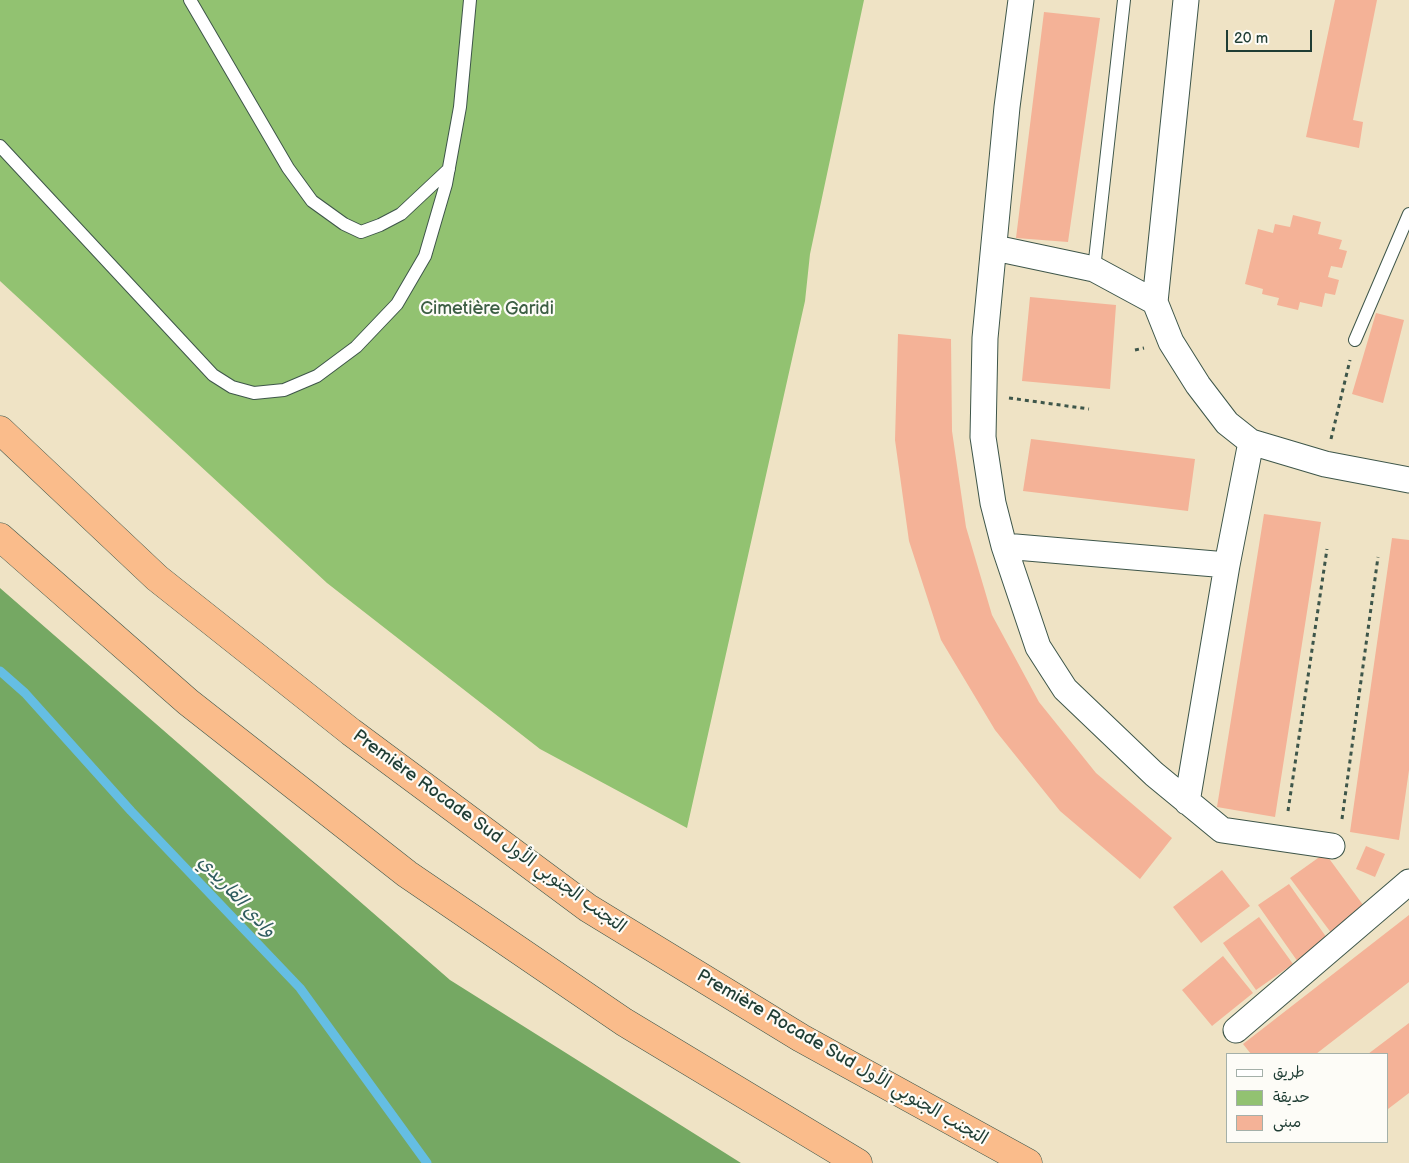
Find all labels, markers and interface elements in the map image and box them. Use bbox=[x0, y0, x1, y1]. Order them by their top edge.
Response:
scale bar bbox=[1229, 20, 1315, 52]
text: 20 m bbox=[1234, 29, 1268, 48]
park label: Cimetière Garidi bbox=[420, 298, 554, 320]
street label: Première Rocade Sud التجنب الجنوبي الأول bbox=[348, 726, 630, 938]
water label: وادي القاريدي bbox=[192, 851, 280, 943]
street label: Première Rocade Sud التجنب الجنوبي الأول bbox=[693, 966, 991, 1150]
legend bbox=[1226, 1053, 1389, 1143]
text: طريق bbox=[1273, 1063, 1305, 1082]
text: حديقة bbox=[1273, 1088, 1310, 1107]
text: مبنى bbox=[1273, 1113, 1301, 1132]

